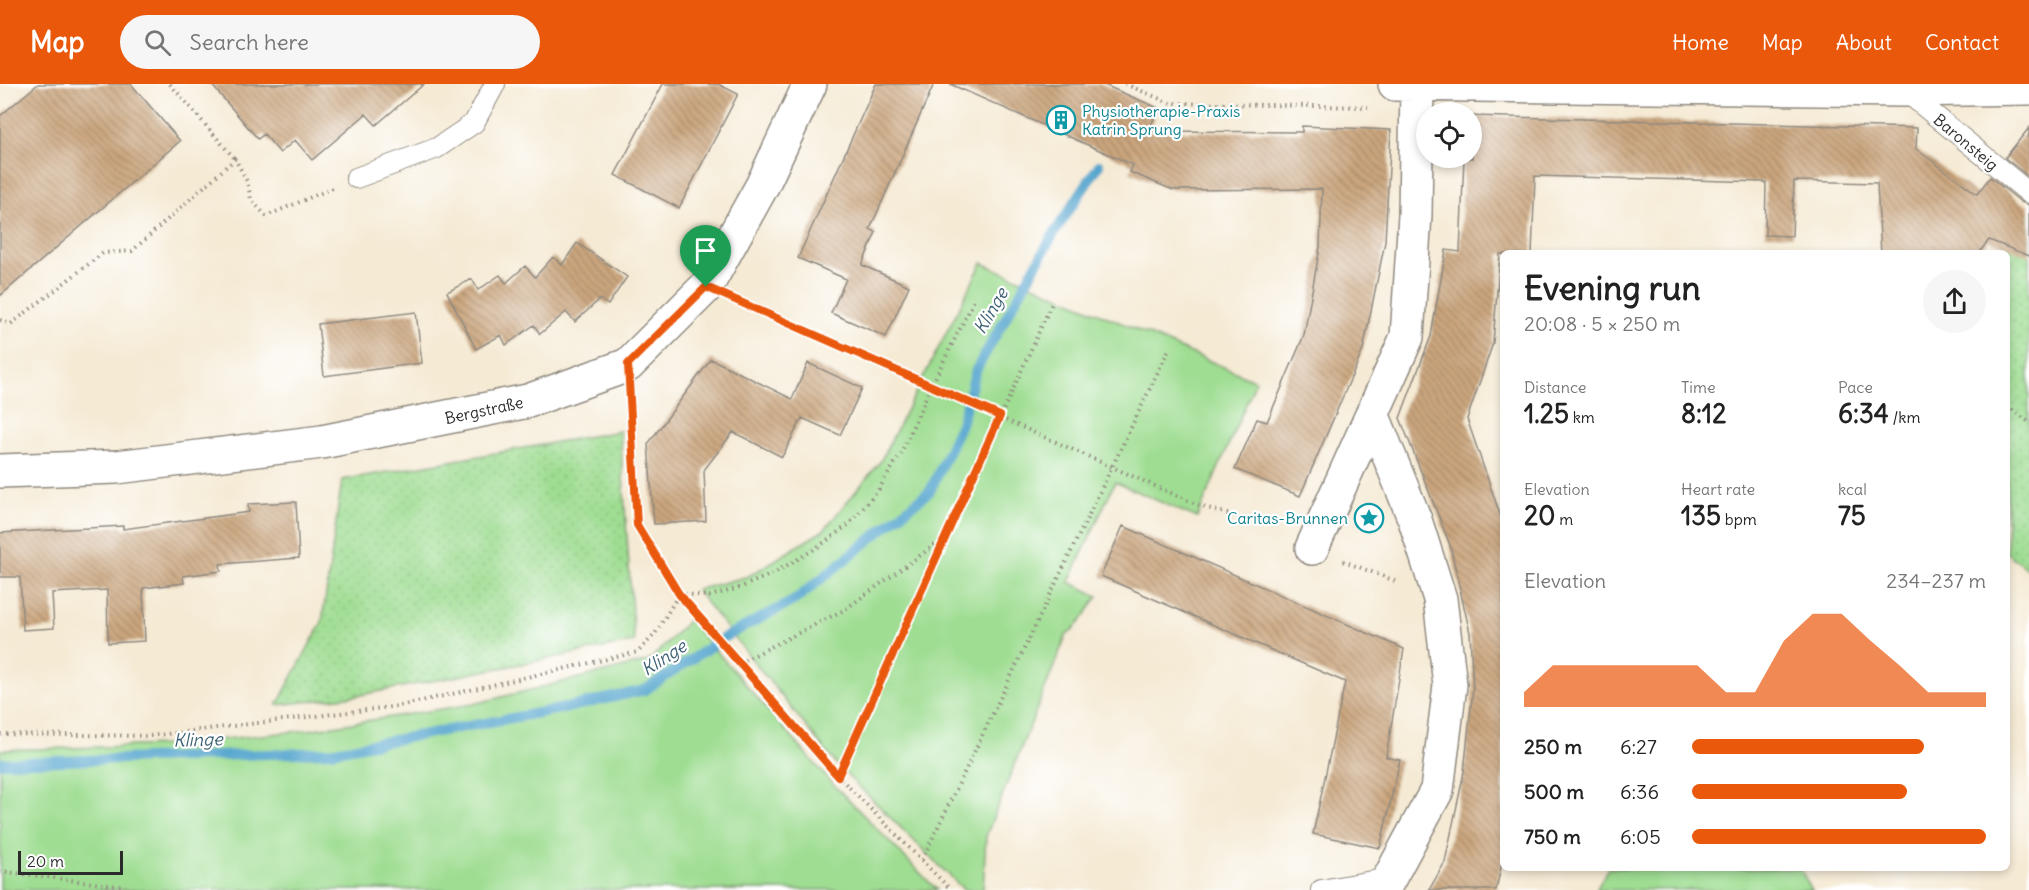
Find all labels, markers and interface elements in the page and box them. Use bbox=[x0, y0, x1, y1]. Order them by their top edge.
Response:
search box bbox=[120, 15, 540, 69]
text: Map bbox=[30, 24, 84, 60]
icon: search bbox=[141, 26, 174, 59]
text: Search here bbox=[189, 28, 309, 56]
text: Home bbox=[1672, 29, 1729, 56]
text: Map bbox=[1762, 29, 1803, 56]
text: About bbox=[1836, 29, 1892, 56]
text: Contact bbox=[1925, 29, 1999, 56]
place label: Physiotherapie-Praxis Katrin Sprung bbox=[1082, 101, 1240, 139]
map controls bbox=[1416, 102, 1482, 168]
button: locate bbox=[1416, 102, 1482, 168]
building icon: Physiotherapie-Praxis Katrin Sprung bbox=[1045, 104, 1077, 136]
street label: Baronsteig bbox=[1930, 109, 2002, 175]
pin bbox=[680, 225, 731, 287]
icon: arrive bbox=[689, 234, 722, 267]
text: Evening run bbox=[1524, 267, 1700, 309]
button: share bbox=[1923, 270, 1986, 333]
water label: Klinge bbox=[968, 283, 1014, 338]
text: 20:08 · 5 × 250 m bbox=[1524, 311, 1680, 336]
text: Distance bbox=[1524, 377, 1586, 397]
text: Time bbox=[1681, 377, 1716, 397]
text: Pace bbox=[1838, 377, 1873, 397]
street label: Bergstraße bbox=[443, 392, 525, 428]
text: 1.25 bbox=[1524, 397, 1569, 430]
text: 8:12 bbox=[1681, 397, 1726, 430]
text: 6:34 bbox=[1838, 397, 1889, 430]
text: km bbox=[1569, 407, 1595, 427]
text: /km bbox=[1889, 407, 1921, 427]
text: Elevation bbox=[1524, 479, 1590, 499]
text: Heart rate bbox=[1681, 479, 1755, 499]
text: kcal bbox=[1838, 479, 1867, 499]
text: 20 bbox=[1524, 499, 1555, 532]
text: 135 bbox=[1681, 499, 1721, 532]
text: 75 bbox=[1838, 499, 1866, 532]
place icon: Caritas-Brunnen bbox=[1353, 502, 1385, 534]
place label: Caritas-Brunnen bbox=[1227, 508, 1348, 528]
text: m bbox=[1555, 509, 1573, 529]
text: bpm bbox=[1721, 509, 1757, 529]
text: Elevation bbox=[1524, 568, 1606, 593]
text: 234–237 m bbox=[1886, 568, 1986, 593]
water label: Klinge bbox=[637, 634, 692, 681]
water label: Klinge bbox=[173, 727, 224, 752]
text: 250 m bbox=[1524, 734, 1582, 759]
text: 6:27 bbox=[1620, 734, 1657, 759]
text: 500 m bbox=[1524, 779, 1584, 804]
text: 6:36 bbox=[1620, 779, 1659, 804]
text: 750 m bbox=[1524, 824, 1581, 849]
text: 6:05 bbox=[1620, 824, 1661, 849]
scale bar bbox=[18, 848, 123, 876]
text: 20 m bbox=[27, 851, 64, 871]

